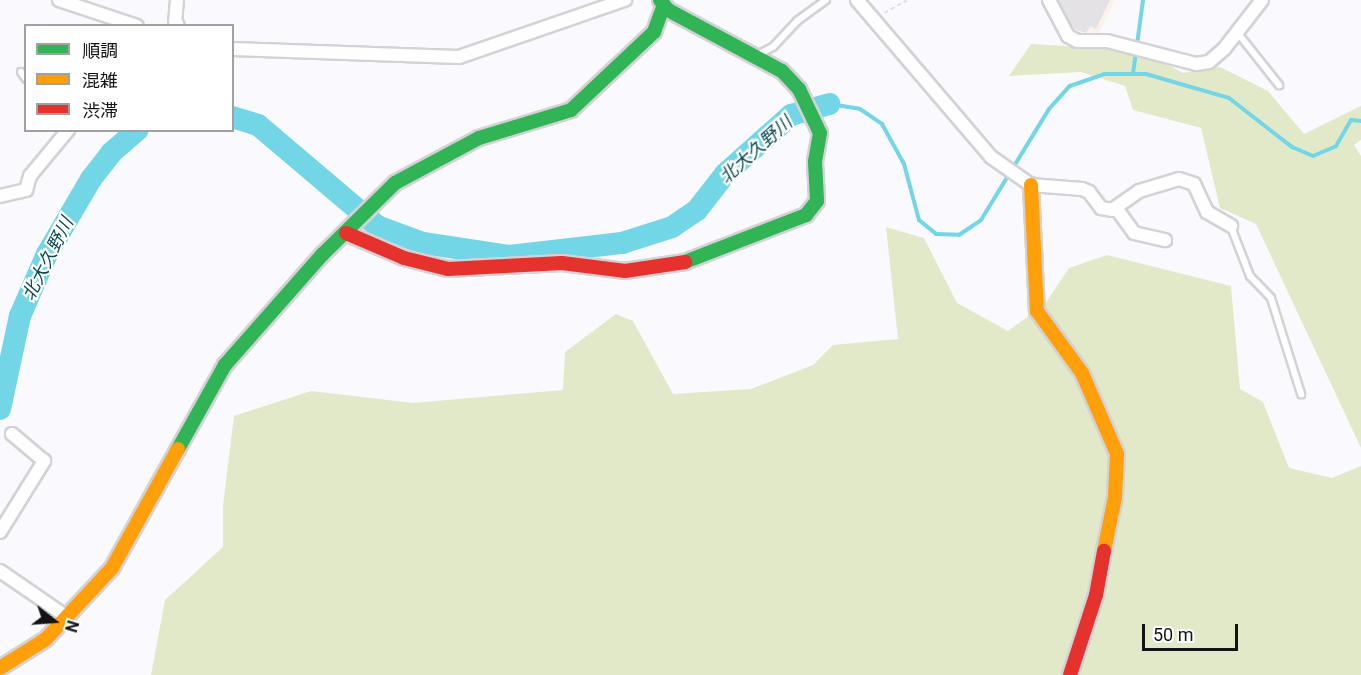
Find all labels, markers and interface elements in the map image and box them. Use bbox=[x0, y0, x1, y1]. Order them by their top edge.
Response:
legend bbox=[24, 24, 234, 132]
text: 順調 bbox=[82, 40, 118, 61]
text: 混雑 bbox=[82, 70, 118, 91]
text: 渋滞 bbox=[82, 100, 118, 121]
water label: 北大久野川 bbox=[715, 112, 797, 188]
water label: 北大久野川 bbox=[18, 214, 78, 304]
north arrow bbox=[24, 591, 84, 651]
scale bar bbox=[1145, 612, 1241, 650]
text: N bbox=[61, 618, 82, 635]
text: 50 m bbox=[1153, 624, 1193, 645]

